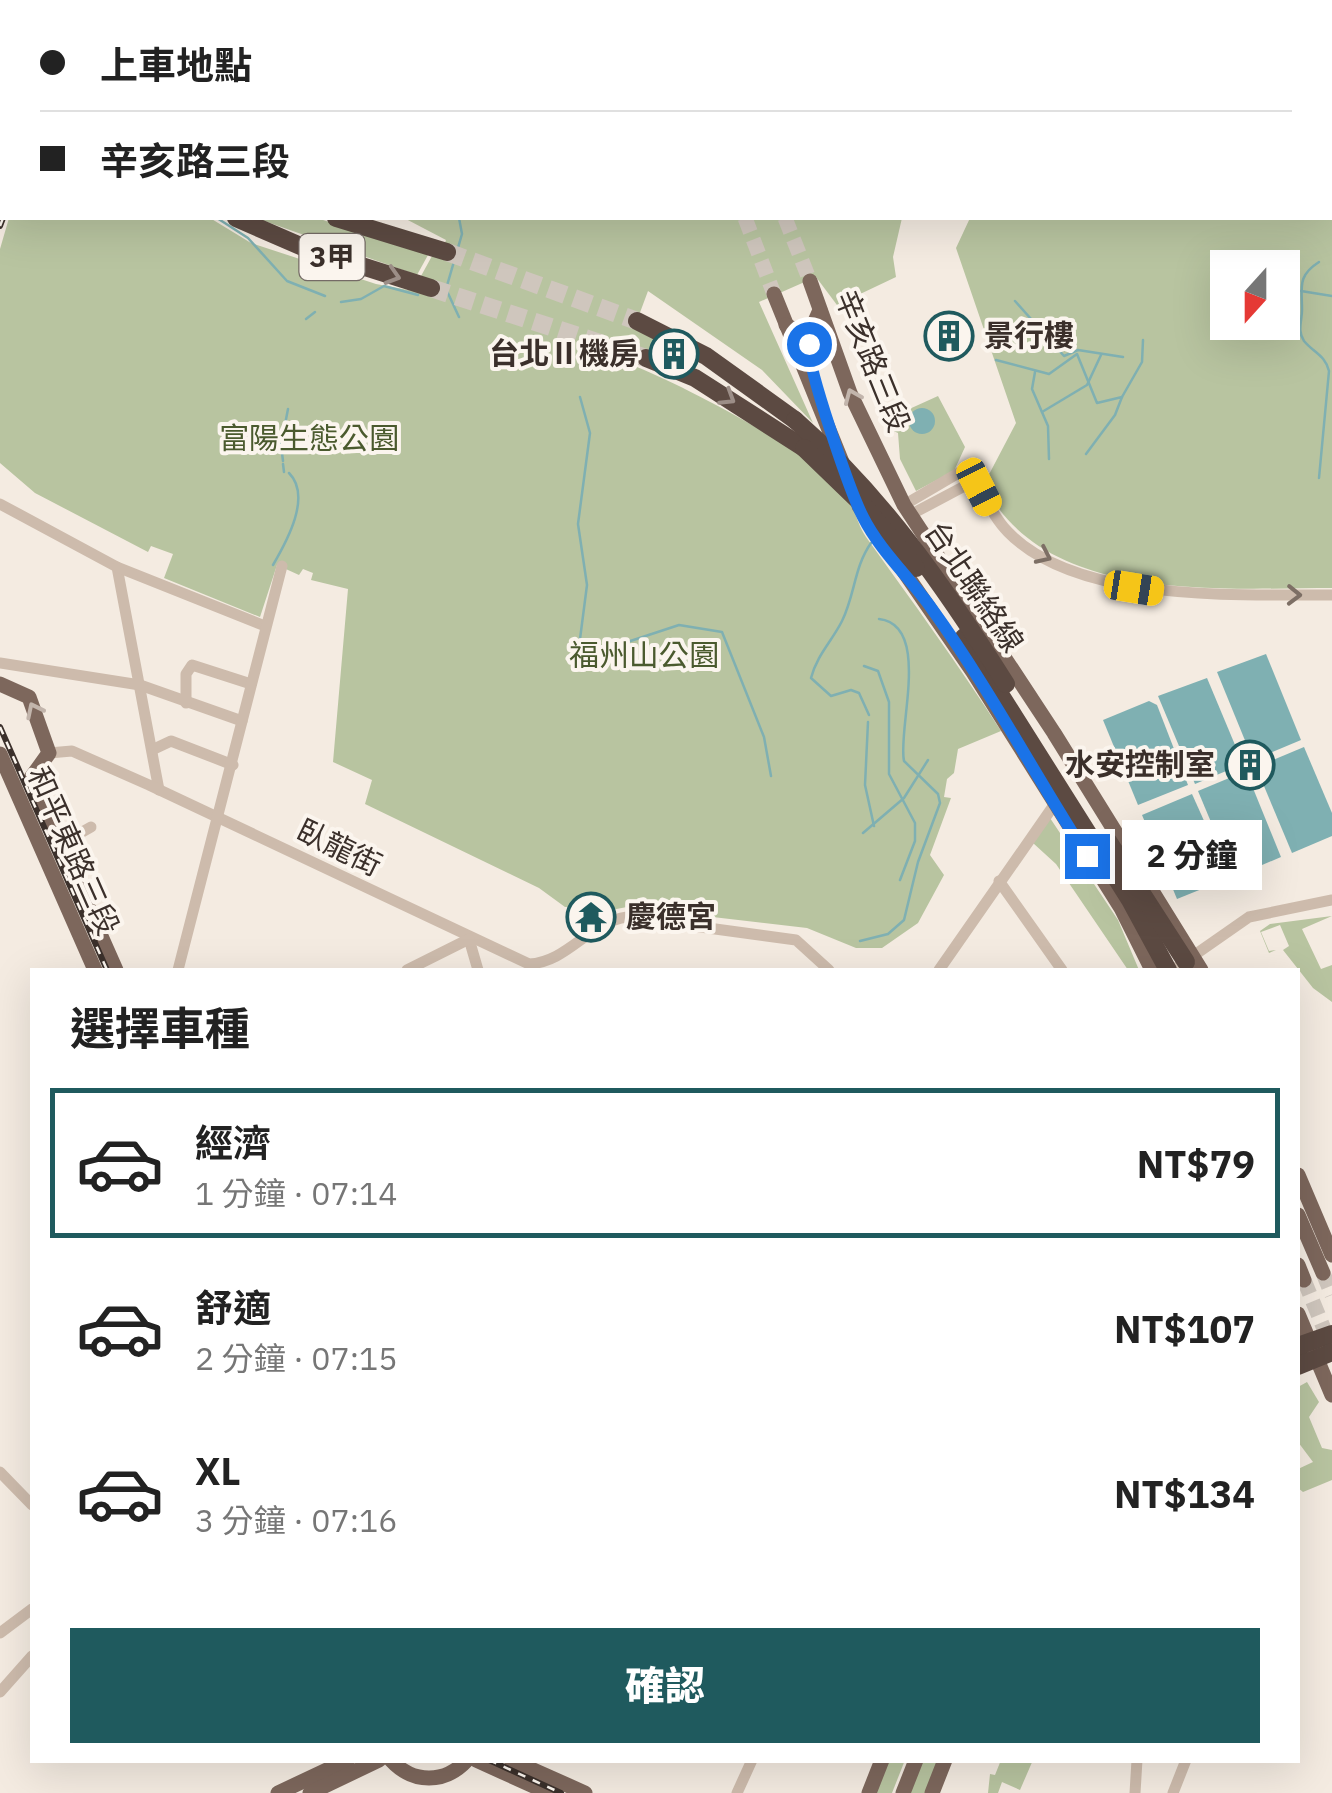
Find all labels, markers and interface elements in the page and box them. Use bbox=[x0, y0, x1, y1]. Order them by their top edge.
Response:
text: 上車地點 bbox=[100, 40, 252, 89]
text: 辛亥路三段 bbox=[100, 136, 290, 185]
road number: 3甲 bbox=[300, 234, 364, 280]
north arrow bbox=[1210, 250, 1300, 340]
map controls bbox=[1210, 250, 1300, 340]
one-way arrow bbox=[383, 264, 400, 285]
street label: 辛亥路三段 bbox=[827, 284, 920, 437]
building icon: 景行樓 bbox=[923, 310, 975, 362]
place label: 景行樓 bbox=[984, 315, 1074, 354]
route start bbox=[787, 322, 832, 367]
building icon: 台北Ⅱ機房 bbox=[648, 328, 700, 380]
place label: 台北Ⅱ機房 bbox=[489, 333, 639, 372]
one-way arrow bbox=[717, 386, 735, 405]
one-way arrow bbox=[844, 388, 864, 406]
park label: 富陽生態公園 bbox=[219, 418, 399, 457]
car bbox=[952, 453, 1006, 521]
street label: 台北聯絡線 bbox=[917, 513, 1033, 659]
one-way arrow bbox=[1034, 544, 1052, 564]
car bbox=[1102, 568, 1166, 608]
one-way arrow bbox=[1288, 584, 1303, 606]
park label: 福州山公園 bbox=[569, 635, 719, 674]
one-way arrow bbox=[26, 703, 46, 721]
building icon: 水安控制室 bbox=[1224, 739, 1276, 791]
place label: 水安控制室 bbox=[1065, 744, 1215, 783]
street label: 和平東路三段 bbox=[20, 760, 129, 941]
street label: 臥龍街 bbox=[291, 809, 389, 884]
callout: 2 分鐘 bbox=[1122, 821, 1262, 891]
route end bbox=[1065, 834, 1110, 879]
text: 2 分鐘 bbox=[1147, 834, 1237, 876]
temple icon: 慶德宮 bbox=[565, 891, 617, 943]
place label: 慶德宮 bbox=[626, 896, 716, 935]
text: 選擇車種 bbox=[70, 999, 250, 1057]
icon: car bbox=[75, 1118, 165, 1208]
text: 經濟 bbox=[195, 1118, 271, 1167]
text: NT$79 bbox=[1137, 1139, 1255, 1188]
text: 1 分鐘 · 07:14 bbox=[195, 1172, 397, 1214]
icon: car bbox=[75, 1283, 165, 1373]
text: 舒適 bbox=[195, 1283, 271, 1332]
text: NT$107 bbox=[1114, 1304, 1255, 1353]
text: 2 分鐘 · 07:15 bbox=[195, 1337, 397, 1379]
text: XL bbox=[195, 1446, 241, 1495]
icon: car bbox=[75, 1448, 165, 1538]
text: NT$134 bbox=[1114, 1469, 1255, 1518]
text: 3 分鐘 · 07:16 bbox=[195, 1499, 397, 1541]
button: 確認 bbox=[70, 1628, 1260, 1743]

